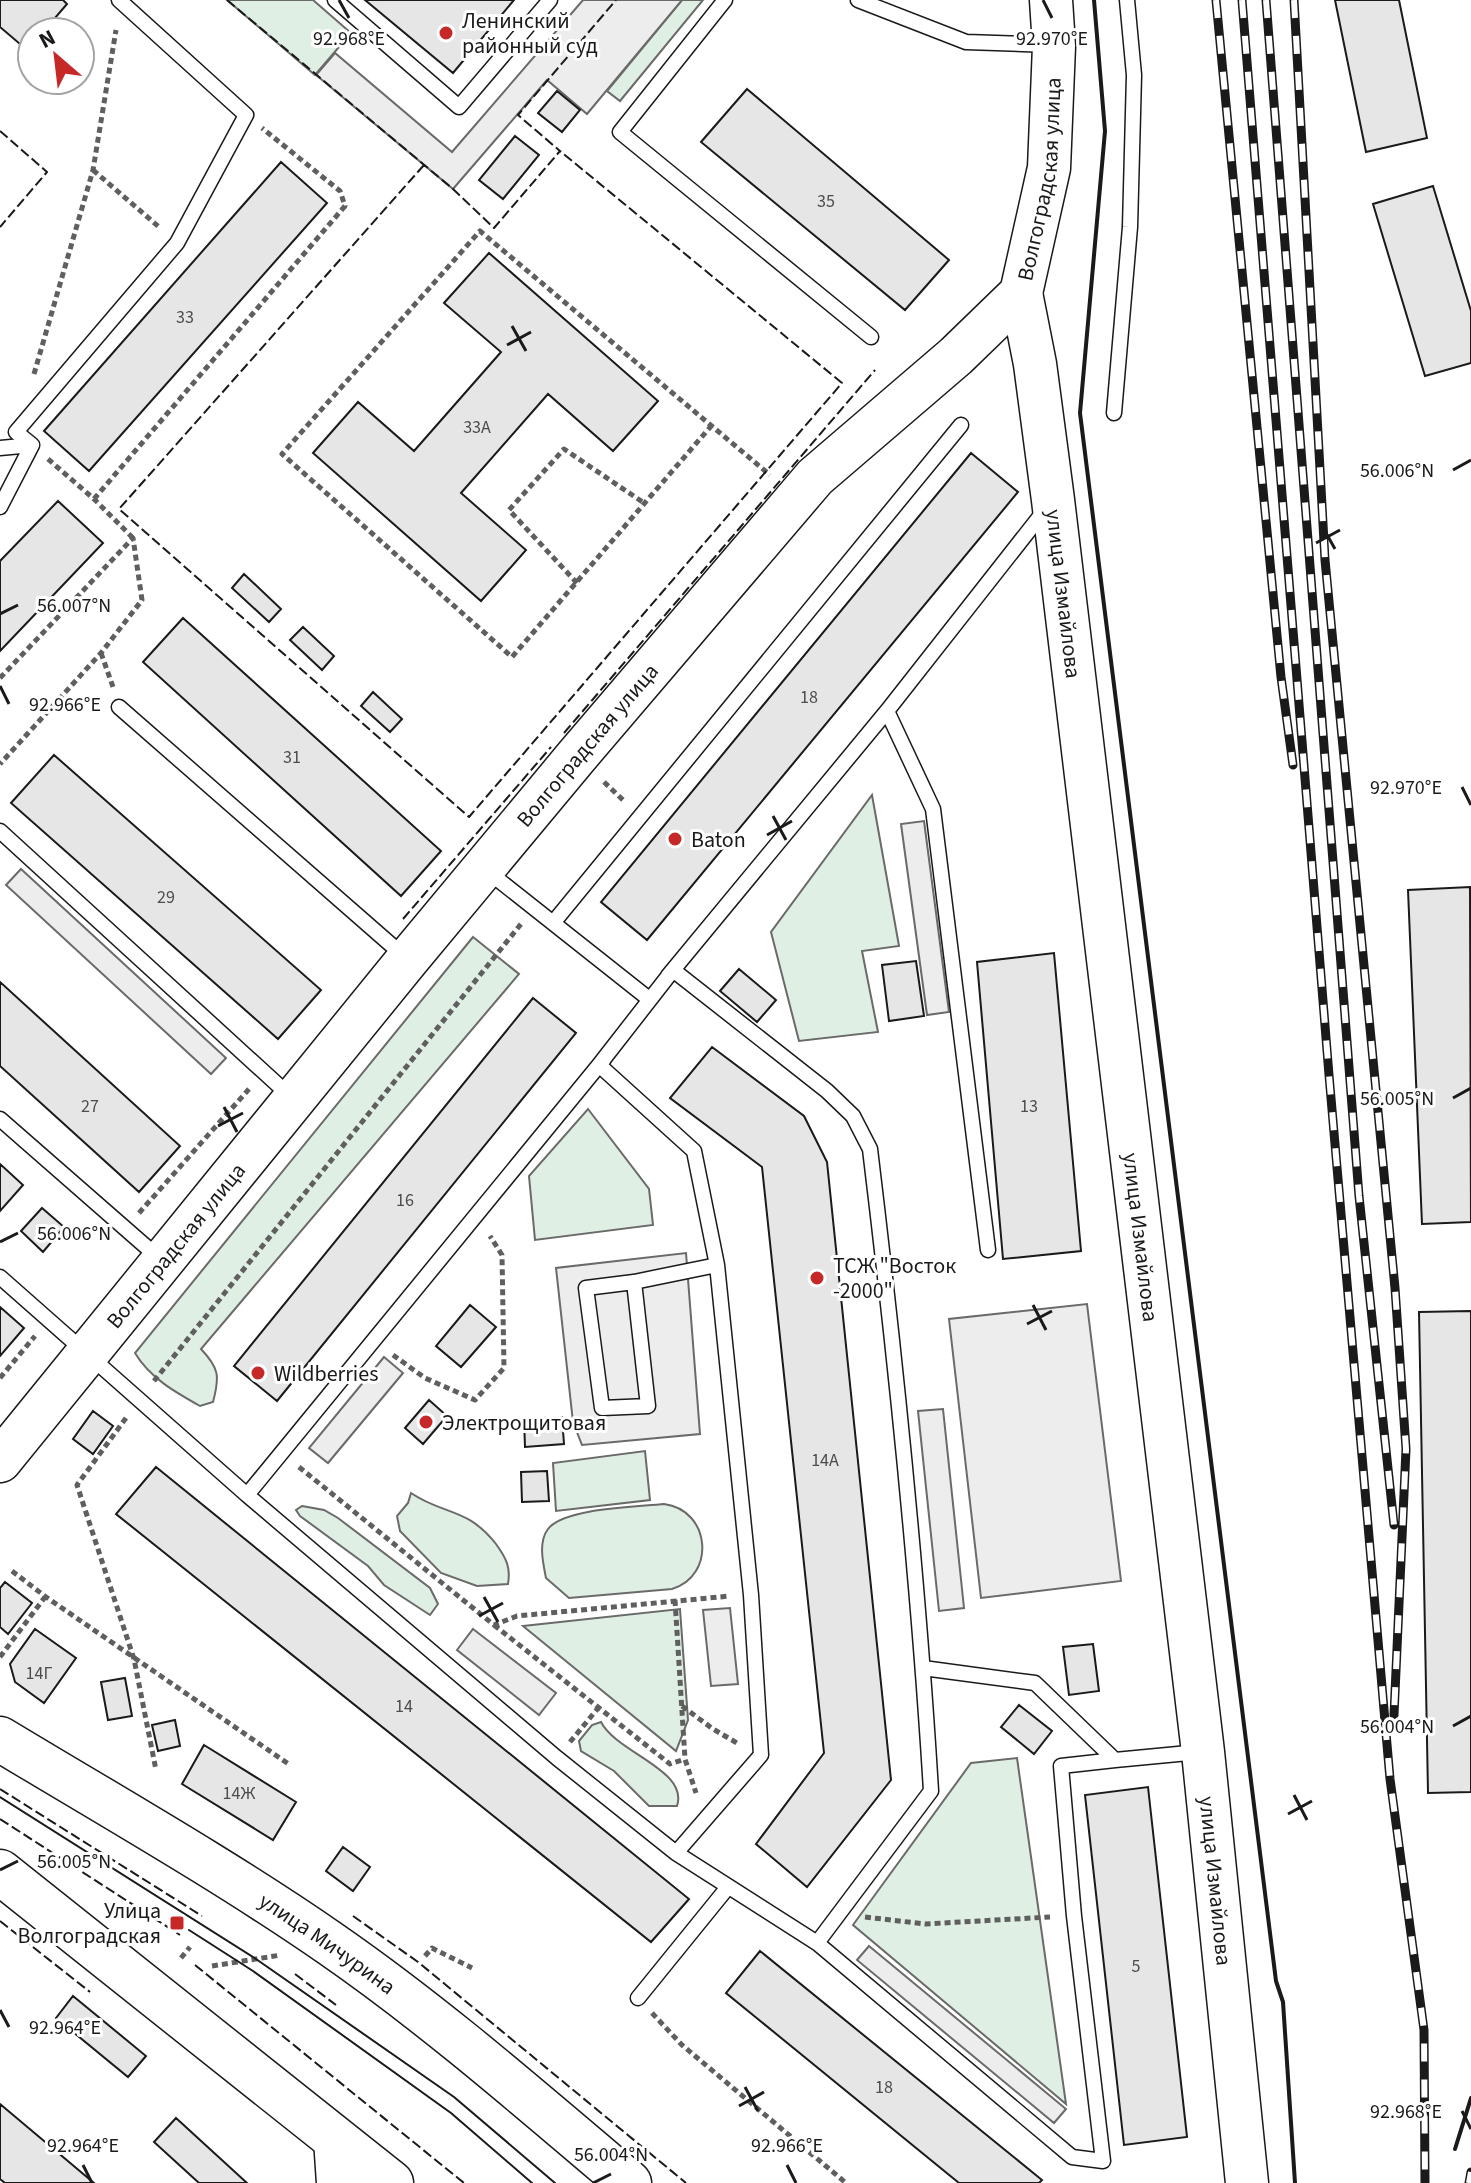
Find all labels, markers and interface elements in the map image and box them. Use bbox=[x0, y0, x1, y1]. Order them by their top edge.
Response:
place label: Ленинский районный суд bbox=[462, 5, 598, 62]
north arrow bbox=[16, 16, 96, 96]
text: N bbox=[33, 22, 61, 57]
marker: Ленинский районный суд bbox=[437, 24, 455, 42]
text: 92.968°E bbox=[313, 25, 385, 53]
text: 92.970°E bbox=[1016, 25, 1088, 53]
street label: Волгоградская улица bbox=[1009, 77, 1070, 284]
house number: 35 bbox=[817, 189, 835, 214]
house number: 33 bbox=[176, 305, 194, 330]
house number: 33А bbox=[463, 415, 491, 440]
text: 56.006°N bbox=[1360, 457, 1434, 485]
street label: улица Измайлова bbox=[1037, 508, 1089, 680]
text: 56.007°N bbox=[37, 592, 111, 620]
street label: Волгоградская улица bbox=[509, 657, 666, 834]
house number: 18 bbox=[800, 685, 818, 710]
text: 92.966°E bbox=[29, 691, 101, 719]
house number: 31 bbox=[283, 745, 301, 770]
text: 92.970°E bbox=[1370, 774, 1442, 802]
place label: Baton bbox=[691, 824, 746, 856]
marker: Baton bbox=[666, 830, 684, 848]
house number: 29 bbox=[157, 885, 175, 910]
text: 56.005°N bbox=[1360, 1085, 1434, 1113]
house number: 27 bbox=[81, 1094, 99, 1119]
house number: 13 bbox=[1020, 1094, 1038, 1119]
street label: улица Измайлова bbox=[1114, 1151, 1166, 1324]
street label: Волгоградская улица bbox=[99, 1156, 253, 1336]
house number: 16 bbox=[396, 1188, 414, 1213]
text: 56.006°N bbox=[37, 1220, 111, 1248]
place label: ТСЖ "Восток -2000" bbox=[833, 1250, 956, 1307]
marker: ТСЖ "Восток -2000" bbox=[808, 1269, 826, 1287]
place label: Wildberries bbox=[274, 1358, 378, 1390]
marker: Wildberries bbox=[249, 1364, 267, 1382]
place label: Электрощитовая bbox=[442, 1407, 606, 1439]
marker: Электрощитовая bbox=[417, 1413, 435, 1431]
house number: 14А bbox=[811, 1448, 839, 1473]
house number: 14Г bbox=[26, 1661, 52, 1686]
house number: 14 bbox=[395, 1694, 413, 1719]
text: 56.004°N bbox=[1360, 1713, 1434, 1741]
house number: 14Ж bbox=[223, 1781, 255, 1806]
street label: улица Измайлова bbox=[1191, 1795, 1240, 1967]
text: 56.005°N bbox=[37, 1848, 111, 1876]
street label: улица Мичурина bbox=[252, 1885, 402, 2003]
place label: Улица Волгоградская bbox=[18, 1895, 161, 1952]
marker: Улица Волгоградская bbox=[168, 1914, 186, 1932]
house number: 5 bbox=[1132, 1954, 1141, 1979]
text: 92.964°E bbox=[29, 2014, 101, 2042]
house number: 18 bbox=[875, 2075, 893, 2100]
text: 92.968°E bbox=[1370, 2098, 1442, 2126]
text: 92.964°E bbox=[47, 2132, 119, 2160]
text: 92.966°E bbox=[751, 2132, 823, 2160]
text: 56.004°N bbox=[574, 2141, 648, 2169]

